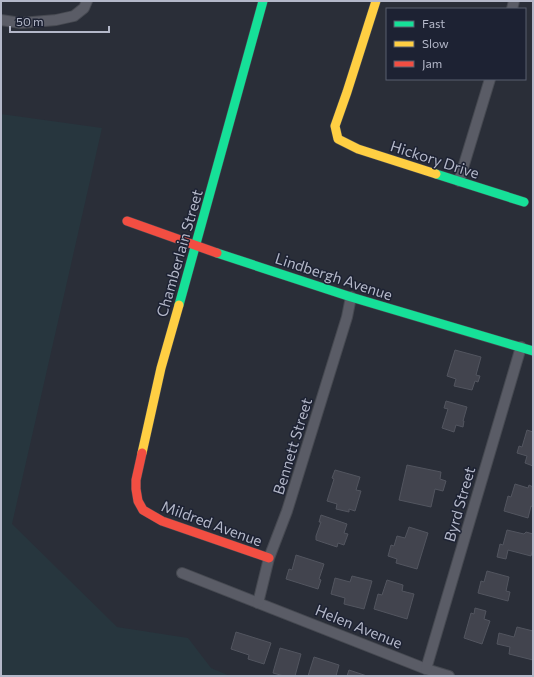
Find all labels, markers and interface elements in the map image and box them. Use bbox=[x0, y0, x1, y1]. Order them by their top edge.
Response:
scale bar bbox=[10, 8, 109, 34]
legend bbox=[386, 8, 526, 80]
text: 50 m bbox=[16, 14, 44, 28]
text: Fast bbox=[422, 16, 445, 30]
text: Slow bbox=[422, 36, 449, 50]
text: Jam bbox=[422, 56, 442, 71]
street label: Hickory Drive bbox=[388, 136, 482, 182]
street label: Chamberlain Street bbox=[152, 187, 206, 319]
street label: Lindbergh Avenue bbox=[273, 249, 395, 303]
street label: Bennett Street bbox=[269, 395, 315, 497]
street label: Byrd Street bbox=[440, 464, 478, 544]
street label: Mildred Avenue bbox=[159, 496, 265, 550]
street label: Helen Avenue bbox=[313, 600, 405, 652]

